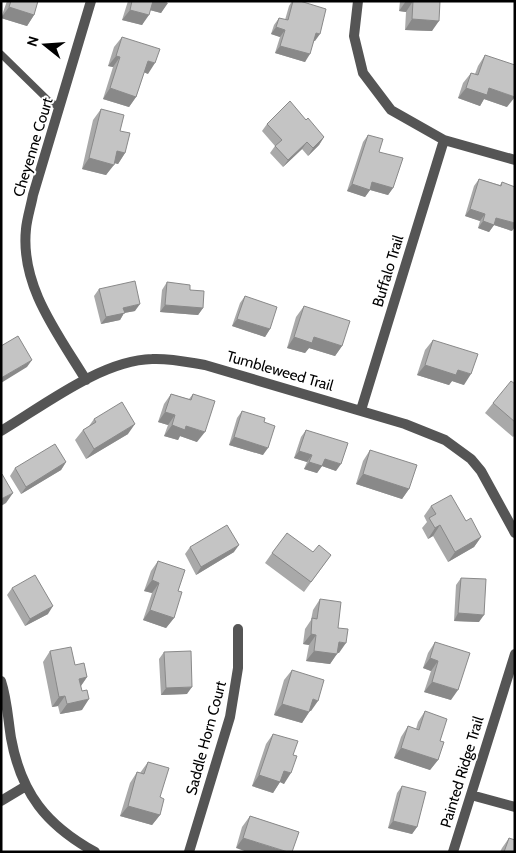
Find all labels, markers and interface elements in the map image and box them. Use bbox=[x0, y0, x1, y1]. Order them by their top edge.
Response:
north arrow bbox=[20, 20, 70, 70]
text: N bbox=[23, 34, 43, 49]
street label: Cheyenne Court bbox=[9, 95, 57, 199]
street label: Buffalo Trail bbox=[369, 232, 408, 309]
street label: Tumbleweed Trail bbox=[225, 347, 336, 395]
street label: Saddle Horn Court bbox=[182, 679, 230, 797]
street label: Painted Ridge Trail bbox=[436, 714, 488, 830]

